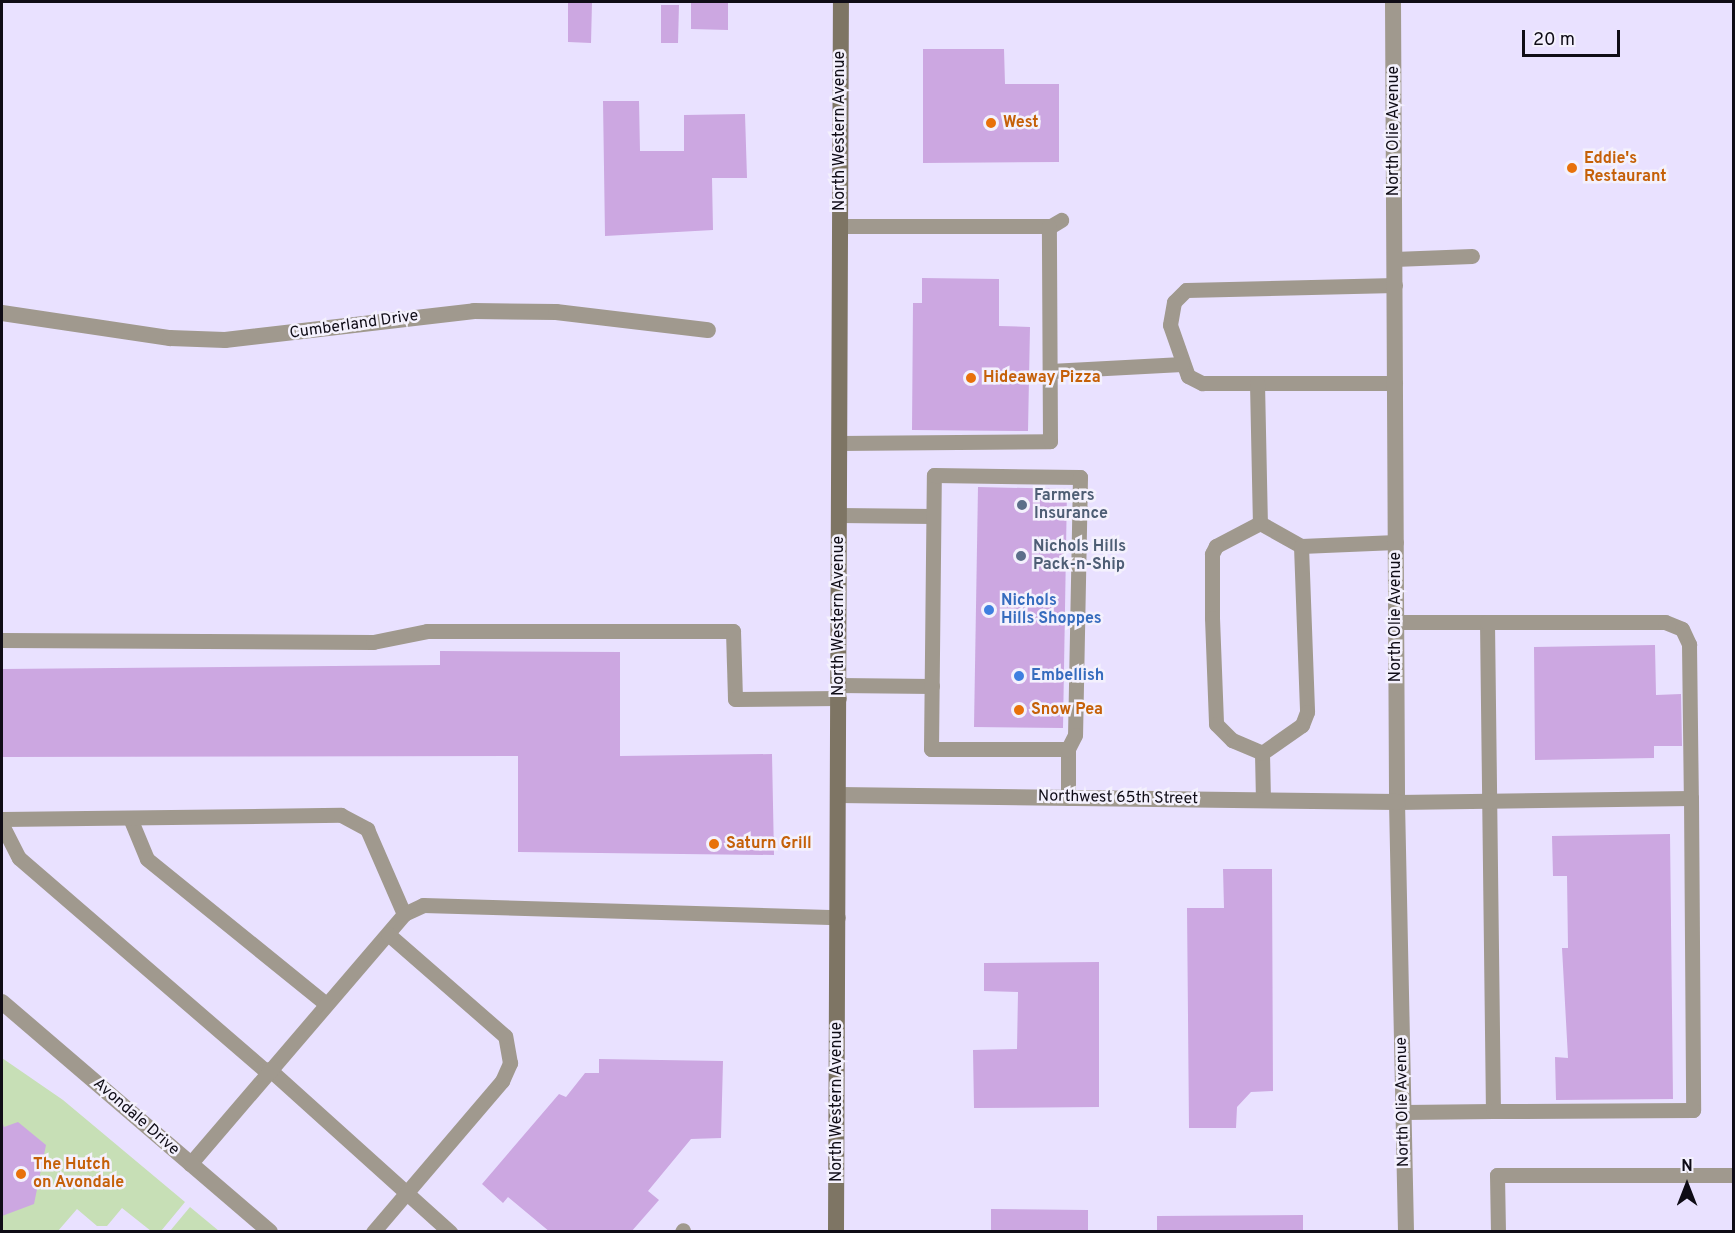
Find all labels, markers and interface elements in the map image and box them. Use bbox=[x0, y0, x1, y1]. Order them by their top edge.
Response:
scale bar bbox=[1525, 18, 1622, 56]
text: 20 m bbox=[1533, 29, 1575, 52]
street label: North Western Avenue bbox=[830, 50, 850, 212]
street label: North Olie Avenue bbox=[1384, 66, 1404, 196]
place label: West bbox=[1003, 113, 1039, 133]
marker: West bbox=[984, 116, 998, 130]
place label: Eddie's Restaurant bbox=[1584, 149, 1667, 187]
marker: Eddie's Restaurant bbox=[1565, 161, 1579, 175]
street label: Cumberland Drive bbox=[288, 306, 420, 344]
place label: Hideaway Pizza bbox=[983, 368, 1101, 388]
marker: Hideaway Pizza bbox=[964, 371, 978, 385]
place label: Farmers Insurance bbox=[1034, 486, 1108, 524]
marker: Farmers Insurance bbox=[1015, 498, 1029, 512]
street label: North Western Avenue bbox=[829, 535, 849, 697]
place label: Nichols Hills Pack-n-Ship bbox=[1033, 537, 1126, 575]
marker: Nichols Hills Pack-n-Ship bbox=[1014, 549, 1028, 563]
street label: North Olie Avenue bbox=[1386, 552, 1406, 682]
place label: Nichols Hills Shoppes bbox=[1001, 591, 1102, 629]
marker: Nichols Hills Shoppes bbox=[982, 603, 996, 617]
place label: Embellish bbox=[1031, 666, 1104, 686]
marker: Embellish bbox=[1012, 669, 1026, 683]
place label: Snow Pea bbox=[1031, 700, 1103, 720]
marker: Snow Pea bbox=[1012, 703, 1026, 717]
street label: Northwest 65th Street bbox=[1038, 787, 1198, 809]
place label: Saturn Grill bbox=[726, 834, 812, 854]
marker: Saturn Grill bbox=[707, 837, 721, 851]
street label: North Western Avenue bbox=[827, 1021, 847, 1183]
street label: North Olie Avenue bbox=[1392, 1036, 1414, 1168]
street label: Avondale Drive bbox=[89, 1074, 183, 1160]
place label: The Hutch on Avondale bbox=[33, 1155, 125, 1193]
north arrow bbox=[1657, 1155, 1717, 1215]
text: N bbox=[1681, 1157, 1693, 1177]
marker: The Hutch on Avondale bbox=[14, 1167, 28, 1181]

